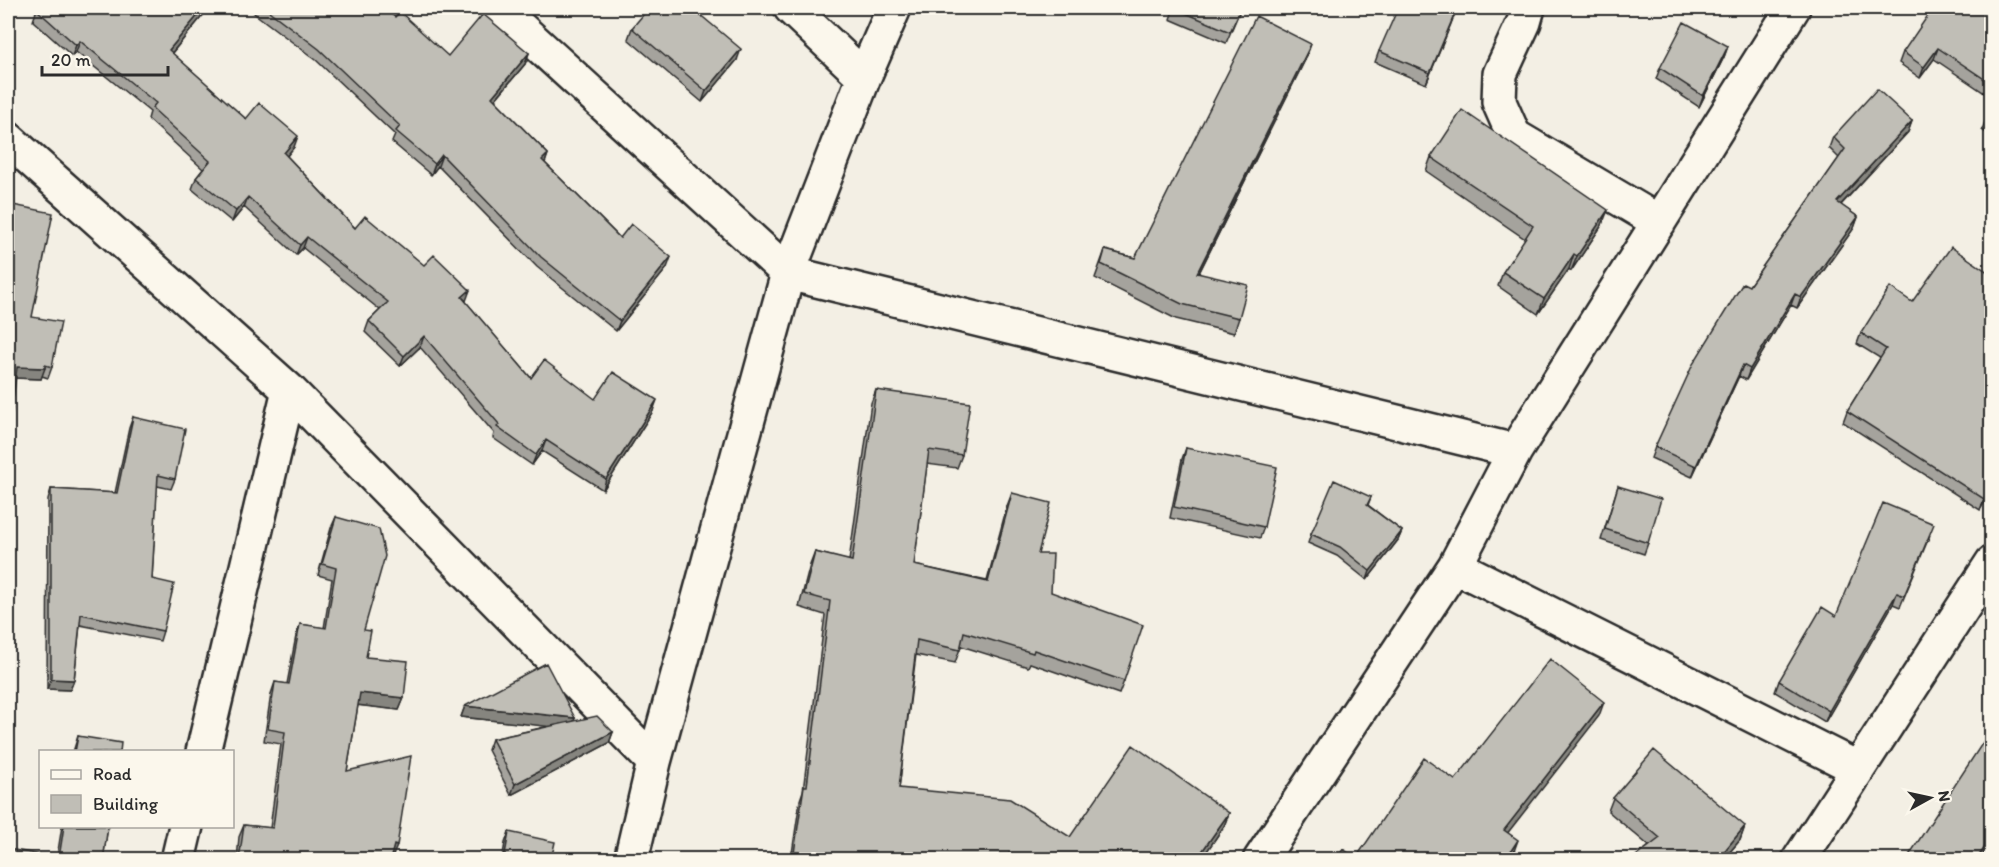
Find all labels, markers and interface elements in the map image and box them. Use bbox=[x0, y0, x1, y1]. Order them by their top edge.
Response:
scale bar bbox=[42, 39, 168, 77]
text: 20 m bbox=[51, 49, 91, 71]
legend bbox=[39, 750, 234, 828]
text: Road bbox=[93, 763, 132, 785]
north arrow bbox=[1900, 768, 1960, 828]
text: N bbox=[1934, 789, 1955, 803]
text: Building bbox=[93, 793, 159, 815]

